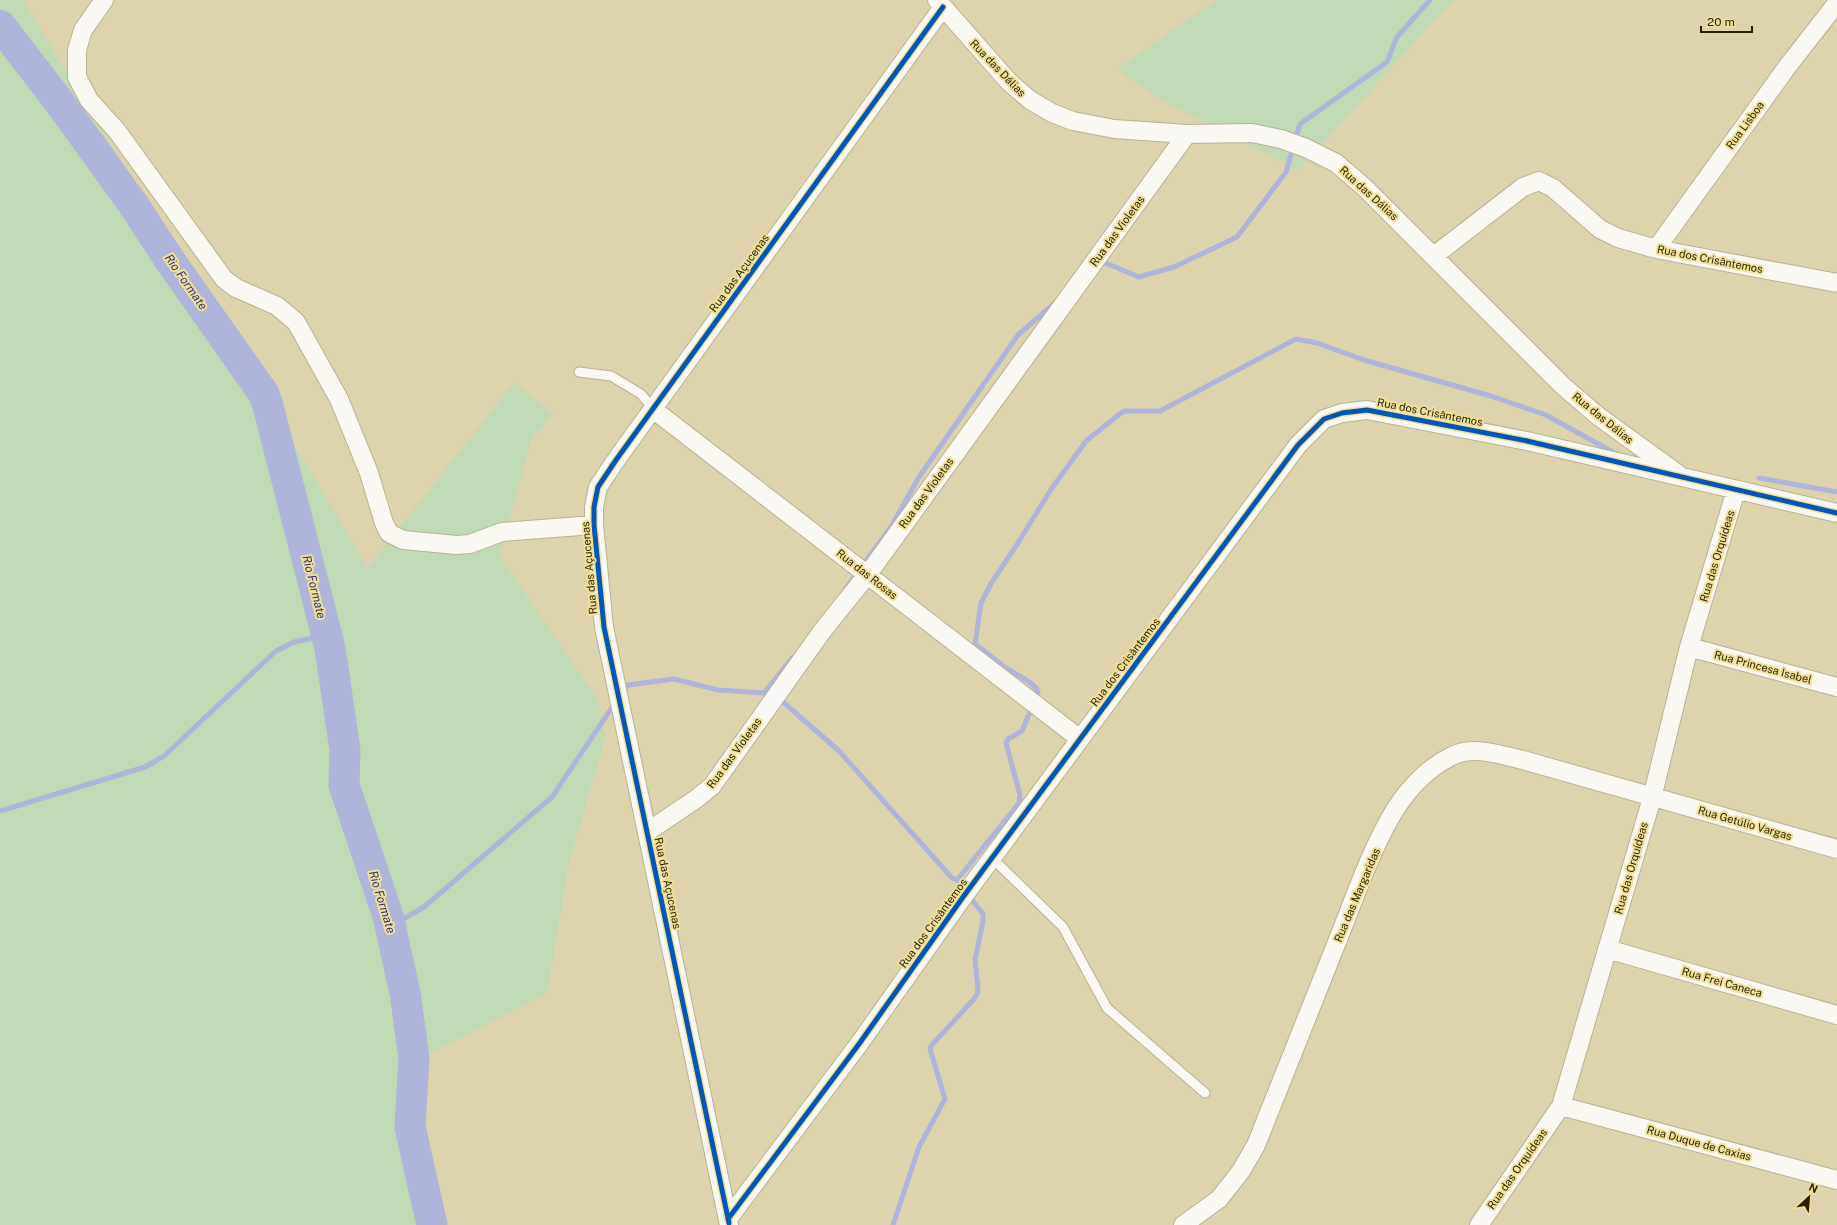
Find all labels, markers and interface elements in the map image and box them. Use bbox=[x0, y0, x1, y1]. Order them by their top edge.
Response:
scale bar bbox=[1701, 8, 1752, 34]
text: 20 m bbox=[1707, 15, 1735, 29]
street label: Rua das Dálias bbox=[968, 37, 1028, 99]
street label: Rua Lisboa bbox=[1724, 99, 1766, 151]
street label: Rua das Dálias bbox=[1337, 164, 1401, 223]
street label: Rua das Violetas bbox=[1087, 193, 1147, 269]
street label: Rua das Açucenas bbox=[707, 231, 772, 315]
street label: Rua dos Crisântemos bbox=[1656, 243, 1764, 275]
water label: Rio Formate bbox=[162, 251, 211, 313]
street label: Rua das Dálias bbox=[1570, 390, 1636, 446]
street label: Rua dos Crisântemos bbox=[1376, 396, 1484, 428]
street label: Rua das Violetas bbox=[896, 455, 956, 531]
street label: Rua das Orquídeas bbox=[1697, 508, 1737, 603]
street label: Rua das Açucenas bbox=[579, 521, 600, 615]
street label: Rua das Rosas bbox=[834, 547, 900, 602]
water label: Rio Formate bbox=[299, 554, 329, 621]
street label: Rua dos Crisântemos bbox=[1088, 615, 1162, 708]
street label: Rua Princesa Isabel bbox=[1713, 648, 1813, 686]
street label: Rua das Violetas bbox=[704, 715, 764, 791]
street label: Rua Getúlio Vargas bbox=[1697, 804, 1794, 842]
street label: Rua das Orquídeas bbox=[1612, 820, 1650, 915]
street label: Rua das Açucenas bbox=[651, 836, 684, 930]
street label: Rua das Margaridas bbox=[1332, 846, 1382, 944]
water label: Rio Formate bbox=[366, 869, 398, 935]
street label: Rua dos Crisântemos bbox=[897, 876, 970, 970]
street label: Rua Frei Caneca bbox=[1680, 965, 1764, 999]
street label: Rua Duque de Caxias bbox=[1646, 1123, 1753, 1163]
street label: Rua das Orquídeas bbox=[1485, 1126, 1550, 1211]
north arrow bbox=[1789, 1177, 1829, 1217]
text: N bbox=[1807, 1181, 1820, 1195]

